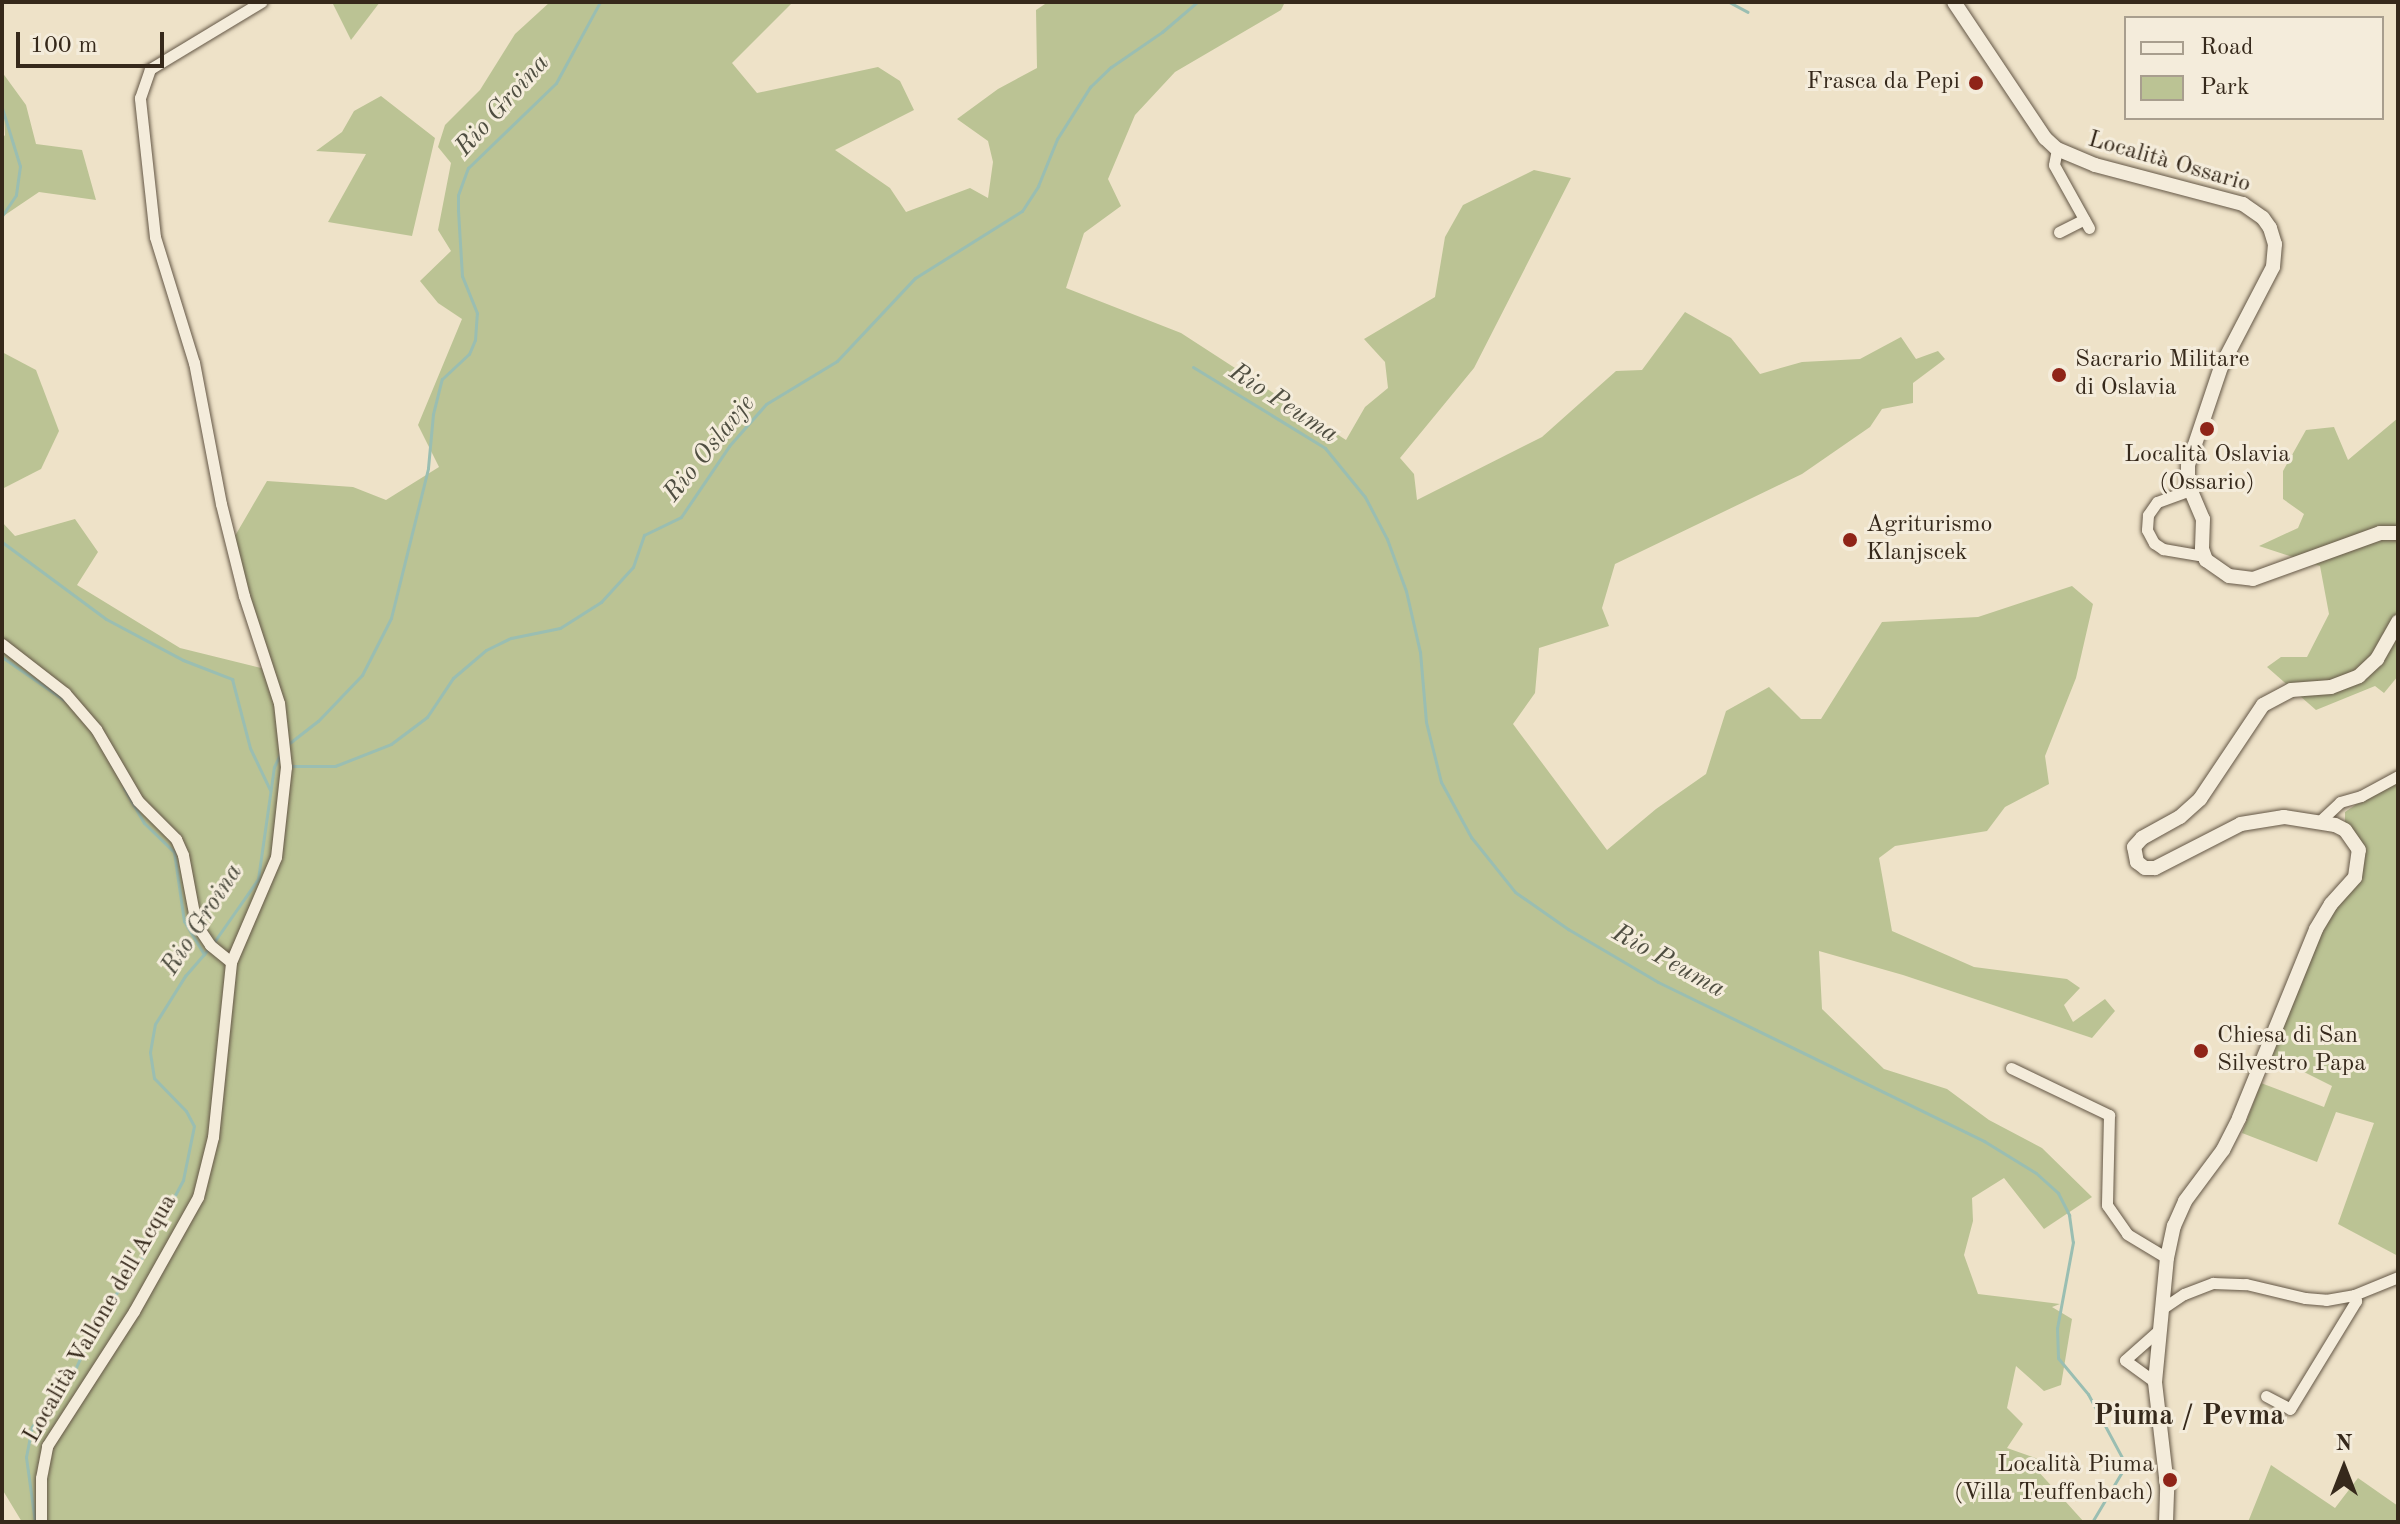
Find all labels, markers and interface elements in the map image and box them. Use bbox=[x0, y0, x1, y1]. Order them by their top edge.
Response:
scale bar bbox=[20, 16, 168, 66]
legend bbox=[2124, 16, 2384, 120]
text: 100 m bbox=[30, 34, 98, 58]
text: Road bbox=[2200, 36, 2253, 60]
water label: Rio Groina bbox=[449, 49, 557, 163]
place label: Frasca da Pepi bbox=[1806, 69, 1960, 97]
marker: Frasca da Pepi bbox=[1967, 74, 1985, 92]
text: Park bbox=[2200, 76, 2249, 100]
street label: Località Ossario bbox=[2084, 126, 2254, 200]
place label: Sacrario Militare di Oslavia bbox=[2075, 347, 2250, 403]
water label: Rio Peuma bbox=[1222, 357, 1344, 451]
marker: Sacrario Militare di Oslavia bbox=[2050, 366, 2068, 384]
water label: Rio Oslavje bbox=[657, 389, 763, 509]
marker: Località Oslavia (Ossario) bbox=[2198, 420, 2216, 438]
place label: Località Oslavia (Ossario) bbox=[2124, 442, 2290, 498]
place label: Agriturismo Klanjscek bbox=[1866, 512, 1993, 568]
marker: Agriturismo Klanjscek bbox=[1841, 531, 1859, 549]
water label: Rio Groina bbox=[155, 858, 251, 982]
water label: Rio Peuma bbox=[1606, 918, 1730, 1006]
place label: Chiesa di San Silvestro Papa bbox=[2217, 1023, 2366, 1079]
marker: Chiesa di San Silvestro Papa bbox=[2192, 1042, 2210, 1060]
street label: Località Vallone dell'Acqua bbox=[18, 1190, 184, 1448]
district label: Piuma / Pevma bbox=[2093, 1400, 2285, 1434]
north arrow bbox=[2304, 1428, 2384, 1508]
text: N bbox=[2336, 1433, 2352, 1455]
place label: Località Piuma (Villa Teuffenbach) bbox=[1954, 1452, 2154, 1508]
marker: Località Piuma (Villa Teuffenbach) bbox=[2161, 1471, 2179, 1489]

